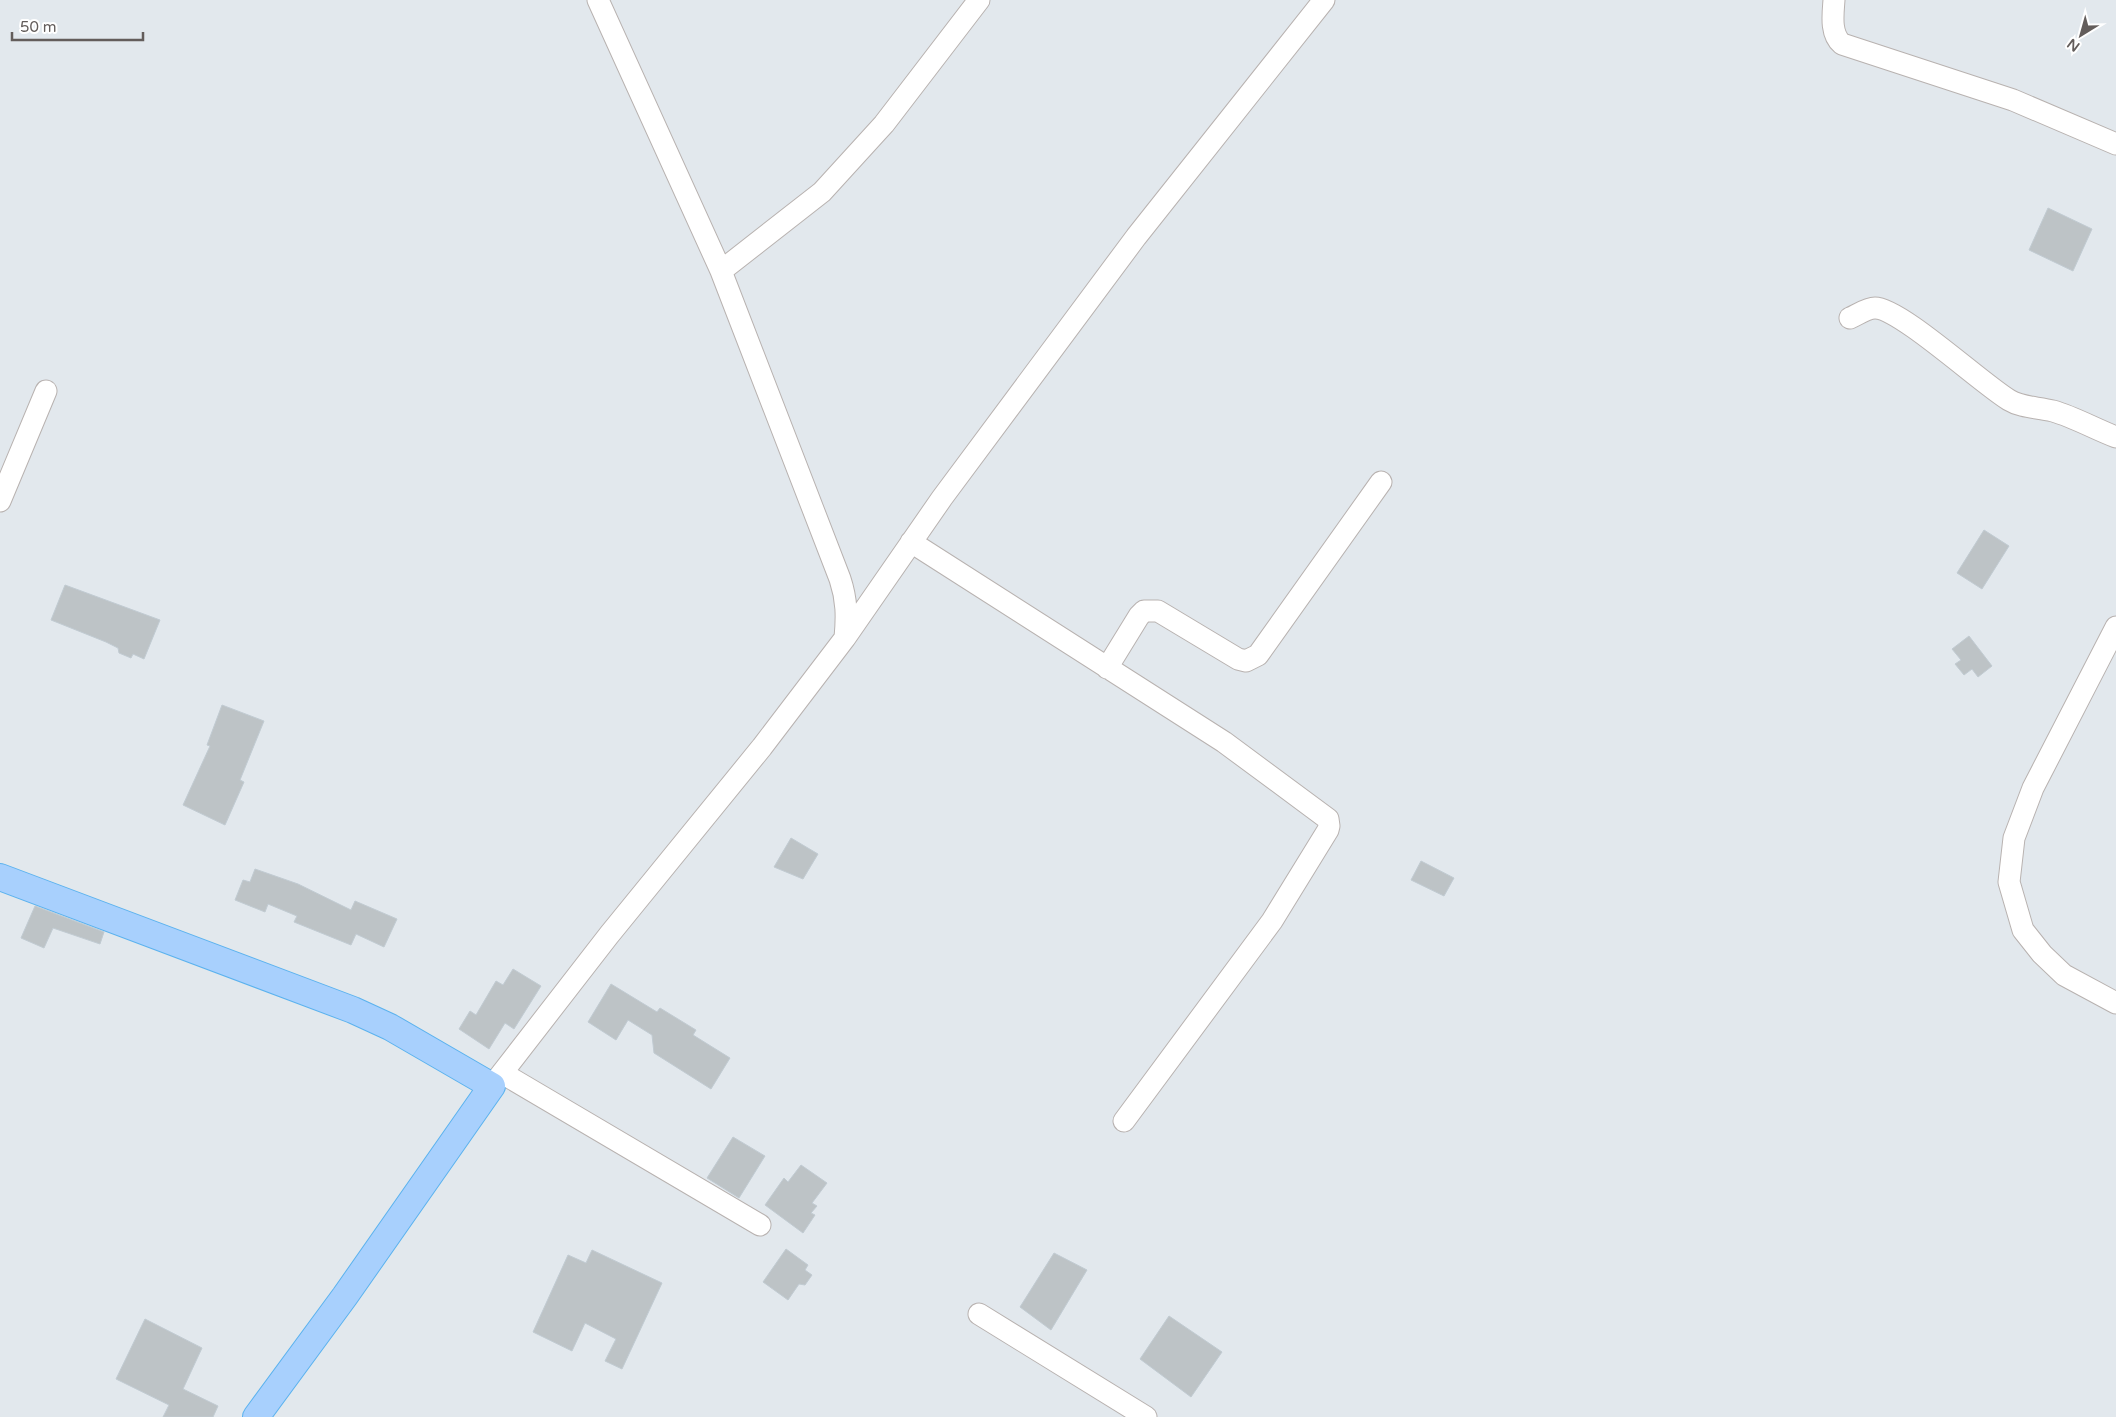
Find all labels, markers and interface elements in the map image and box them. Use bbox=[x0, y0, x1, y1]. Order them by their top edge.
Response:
scale bar bbox=[12, 10, 144, 42]
north arrow bbox=[2056, 10, 2106, 60]
text: 50 m bbox=[20, 18, 57, 36]
text: N bbox=[2064, 35, 2083, 55]

